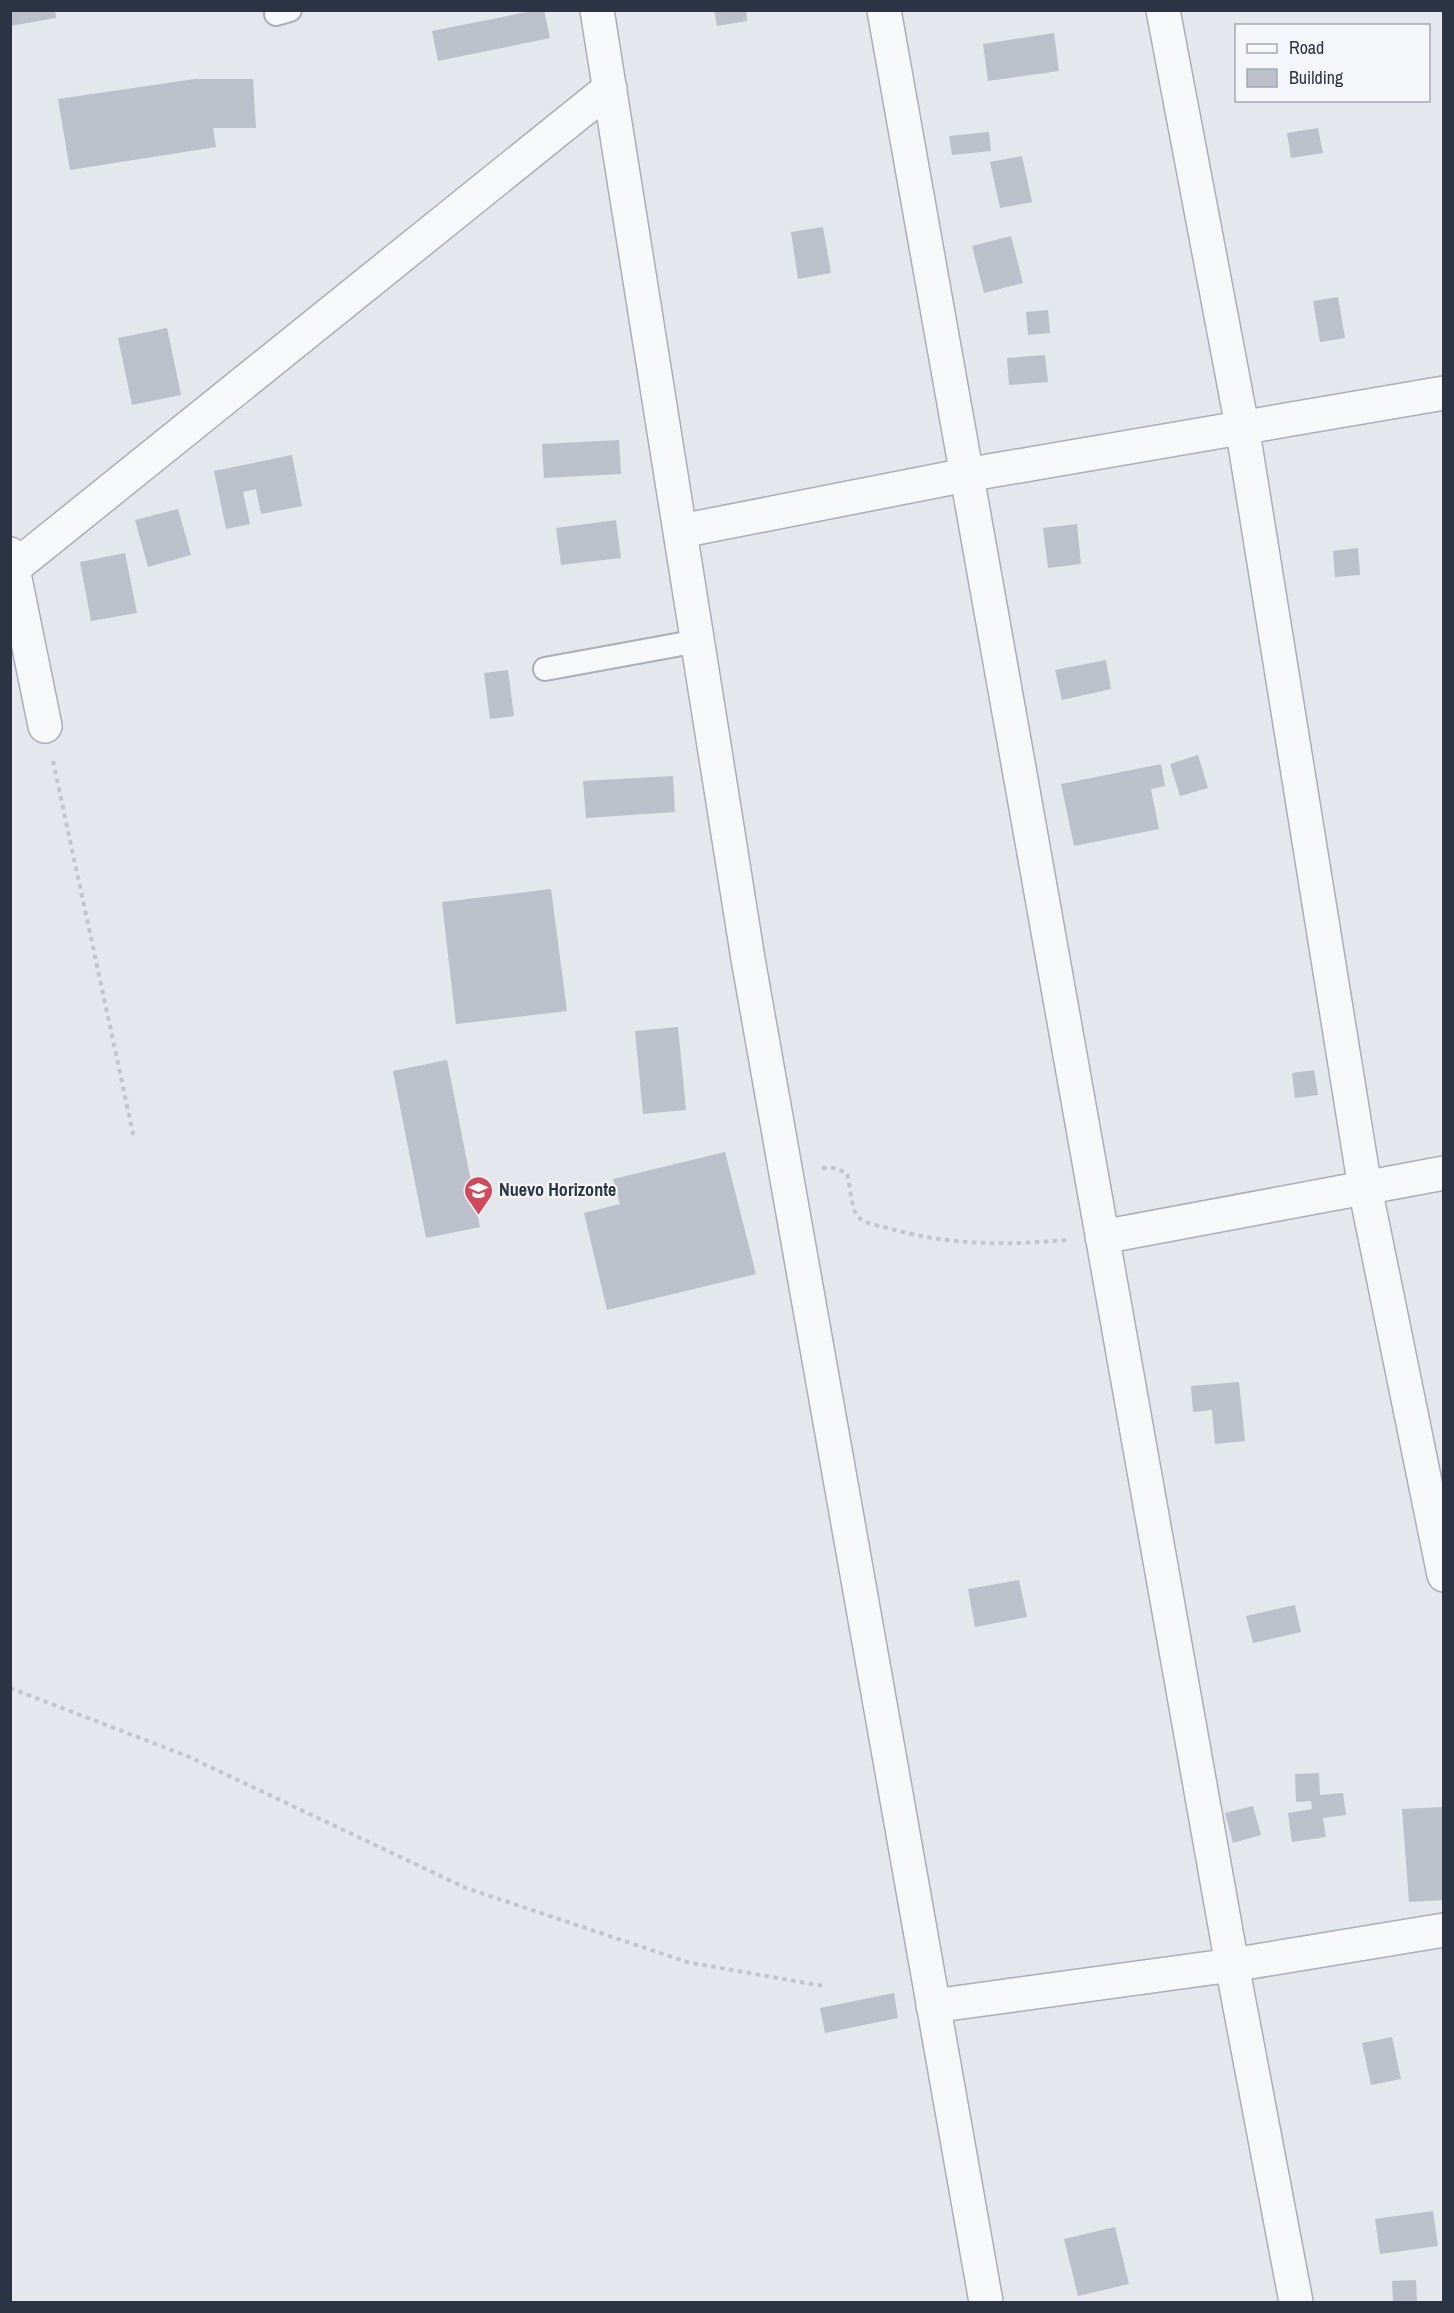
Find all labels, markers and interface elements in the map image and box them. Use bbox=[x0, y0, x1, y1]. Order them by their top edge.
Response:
legend bbox=[1235, 24, 1430, 102]
text: Road bbox=[1289, 35, 1324, 60]
text: Building bbox=[1289, 65, 1344, 90]
school or university icon: Nuevo Horizonte bbox=[462, 1174, 494, 1216]
place label: Nuevo Horizonte bbox=[499, 1177, 616, 1202]

